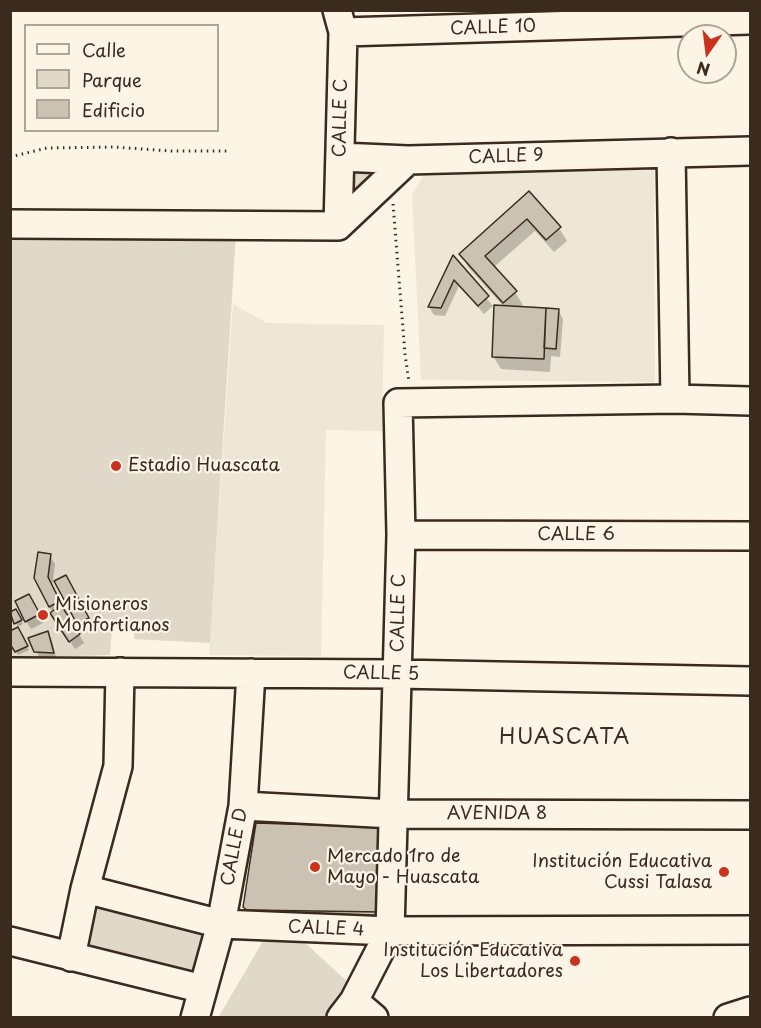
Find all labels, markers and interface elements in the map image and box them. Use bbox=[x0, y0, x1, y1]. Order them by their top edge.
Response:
street label: CALLE 10 bbox=[450, 16, 536, 40]
legend bbox=[24, 24, 219, 132]
north arrow bbox=[677, 24, 737, 84]
text: Calle bbox=[82, 36, 126, 63]
text: N bbox=[694, 56, 712, 83]
text: Parque bbox=[82, 66, 142, 93]
street label: CALLE C bbox=[330, 78, 352, 158]
text: Edificio bbox=[82, 96, 145, 123]
street label: CALLE 9 bbox=[468, 145, 544, 169]
place label: Estadio Huascata bbox=[128, 455, 280, 477]
marker: Estadio Huascata bbox=[109, 459, 123, 473]
street label: CALLE 6 bbox=[537, 524, 615, 546]
street label: CALLE C bbox=[388, 573, 410, 653]
place label: Misioneros Monfortianos bbox=[55, 594, 170, 636]
marker: Misioneros Monfortianos bbox=[36, 608, 50, 622]
street label: CALLE 5 bbox=[343, 663, 419, 685]
district label: HUASCATA bbox=[499, 725, 631, 751]
street label: AVENIDA 8 bbox=[447, 803, 547, 825]
street label: CALLE D bbox=[217, 806, 253, 888]
place label: Mercado 1ro de Mayo - Huascata bbox=[327, 846, 479, 888]
place label: Institución Educativa Cussi Talasa bbox=[532, 851, 712, 894]
marker: Mercado 1ro de Mayo - Huascata bbox=[308, 860, 322, 874]
marker: Institución Educativa Cussi Talasa bbox=[717, 865, 731, 879]
street label: CALLE 4 bbox=[287, 917, 365, 941]
place label: Institución Educativa Los Libertadores bbox=[383, 940, 563, 982]
marker: Institución Educativa Los Libertadores bbox=[568, 954, 582, 968]

